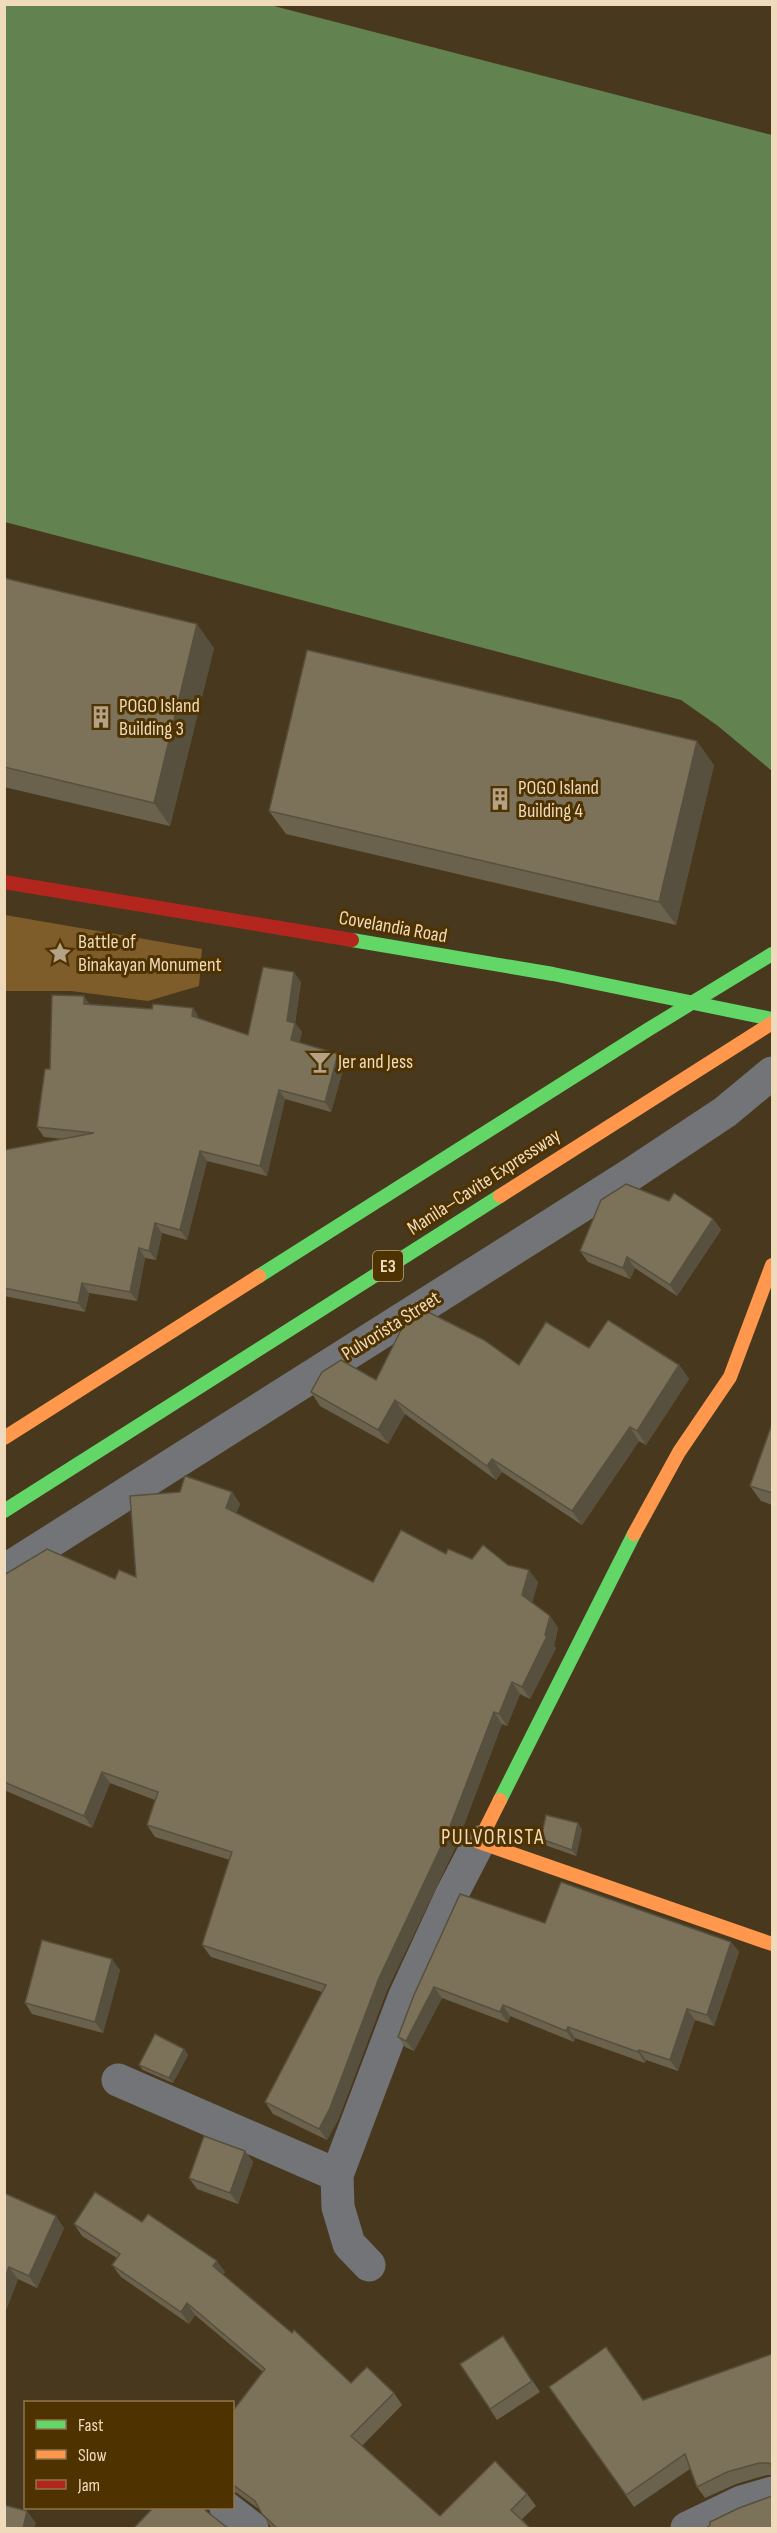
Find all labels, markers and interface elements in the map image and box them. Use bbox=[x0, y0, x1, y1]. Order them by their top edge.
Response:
place label: POGO Island Building 3 bbox=[119, 694, 200, 741]
building icon: POGO Island Building 3 bbox=[88, 704, 114, 730]
place label: POGO Island Building 4 bbox=[518, 776, 599, 823]
building icon: POGO Island Building 4 bbox=[487, 786, 513, 812]
street label: Covelandia Road bbox=[337, 906, 449, 948]
place label: Battle of Binakayan Monument bbox=[78, 930, 222, 977]
place icon: Battle of Binakayan Monument bbox=[47, 940, 73, 966]
bar icon: Jer and Jess bbox=[307, 1049, 333, 1075]
place label: Jer and Jess bbox=[337, 1050, 413, 1074]
street label: Manila–Cavite Expressway bbox=[403, 1123, 565, 1240]
road number: E3 bbox=[373, 1251, 403, 1281]
street label: Pulvorista Street bbox=[337, 1286, 445, 1366]
district label: PULVORISTA bbox=[441, 1824, 545, 1851]
legend bbox=[24, 2401, 234, 2509]
text: Fast bbox=[78, 2415, 104, 2436]
text: Slow bbox=[78, 2445, 107, 2466]
text: Jam bbox=[77, 2475, 100, 2496]

